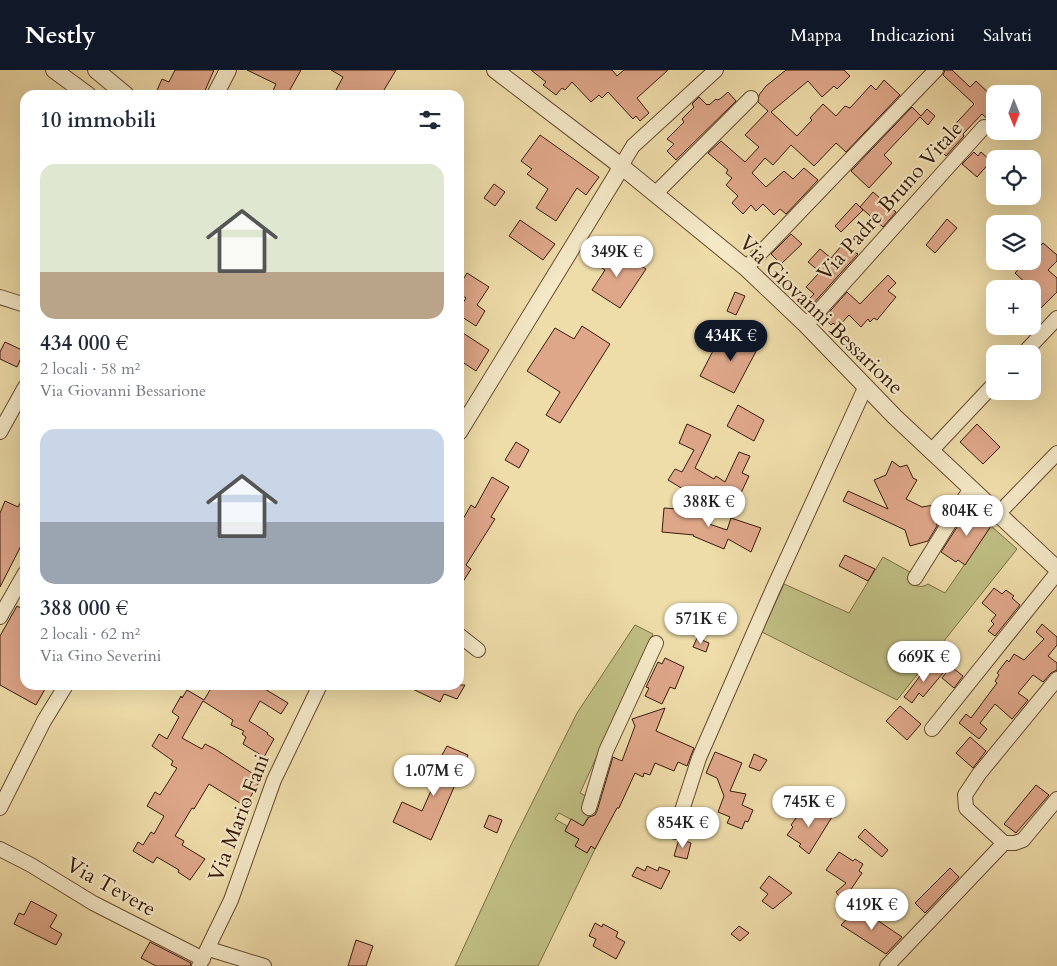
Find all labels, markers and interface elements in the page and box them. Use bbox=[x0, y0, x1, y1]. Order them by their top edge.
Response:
text: Nestly bbox=[25, 19, 96, 52]
text: Mappa bbox=[790, 23, 842, 48]
text: Indicazioni bbox=[870, 23, 955, 48]
text: Salvati bbox=[983, 23, 1032, 48]
north arrow bbox=[986, 85, 1041, 140]
map controls bbox=[986, 85, 1041, 400]
text: 10 immobili bbox=[40, 106, 156, 135]
icon: filters bbox=[416, 106, 444, 134]
street label: Via Padre Bruno Vitale bbox=[810, 115, 970, 287]
button: locate bbox=[986, 150, 1041, 205]
icon: home bbox=[197, 196, 287, 286]
button: layers bbox=[986, 215, 1041, 270]
street label: Via Giovanni Bessarione bbox=[732, 229, 910, 401]
pin: 349K € bbox=[576, 236, 658, 278]
text: 349K € bbox=[591, 241, 643, 263]
button: + bbox=[986, 280, 1041, 335]
pin: 434K € bbox=[690, 320, 772, 362]
text: 434K € bbox=[705, 325, 757, 347]
text: 434 000 € bbox=[40, 329, 128, 358]
button: − bbox=[986, 345, 1041, 400]
text: 2 locali · 58 m² bbox=[40, 358, 140, 380]
text: Via Giovanni Bessarione bbox=[40, 380, 206, 402]
icon: home bbox=[197, 461, 287, 551]
pin: 388K € bbox=[668, 486, 750, 528]
text: 388K € bbox=[683, 491, 735, 513]
pin: 804K € bbox=[926, 494, 1008, 537]
text: 804K € bbox=[941, 500, 993, 522]
text: 388 000 € bbox=[40, 594, 128, 623]
pin: 571K € bbox=[660, 602, 742, 645]
text: 571K € bbox=[675, 608, 727, 630]
text: 2 locali · 62 m² bbox=[40, 623, 140, 645]
pin: 669K € bbox=[883, 640, 965, 683]
text: Via Gino Severini bbox=[40, 645, 161, 667]
text: 669K € bbox=[898, 646, 950, 668]
street label: Via Mario Fani bbox=[201, 750, 277, 886]
pin: 1.07M € bbox=[388, 754, 480, 797]
text: 1.07M € bbox=[405, 760, 463, 782]
pin: 745K € bbox=[768, 786, 850, 828]
text: 745K € bbox=[783, 791, 835, 813]
pin: 854K € bbox=[642, 806, 724, 849]
text: 854K € bbox=[657, 812, 709, 834]
street label: Via Tevere bbox=[61, 850, 161, 924]
pin: 419K € bbox=[831, 888, 913, 931]
text: 419K € bbox=[846, 894, 898, 916]

